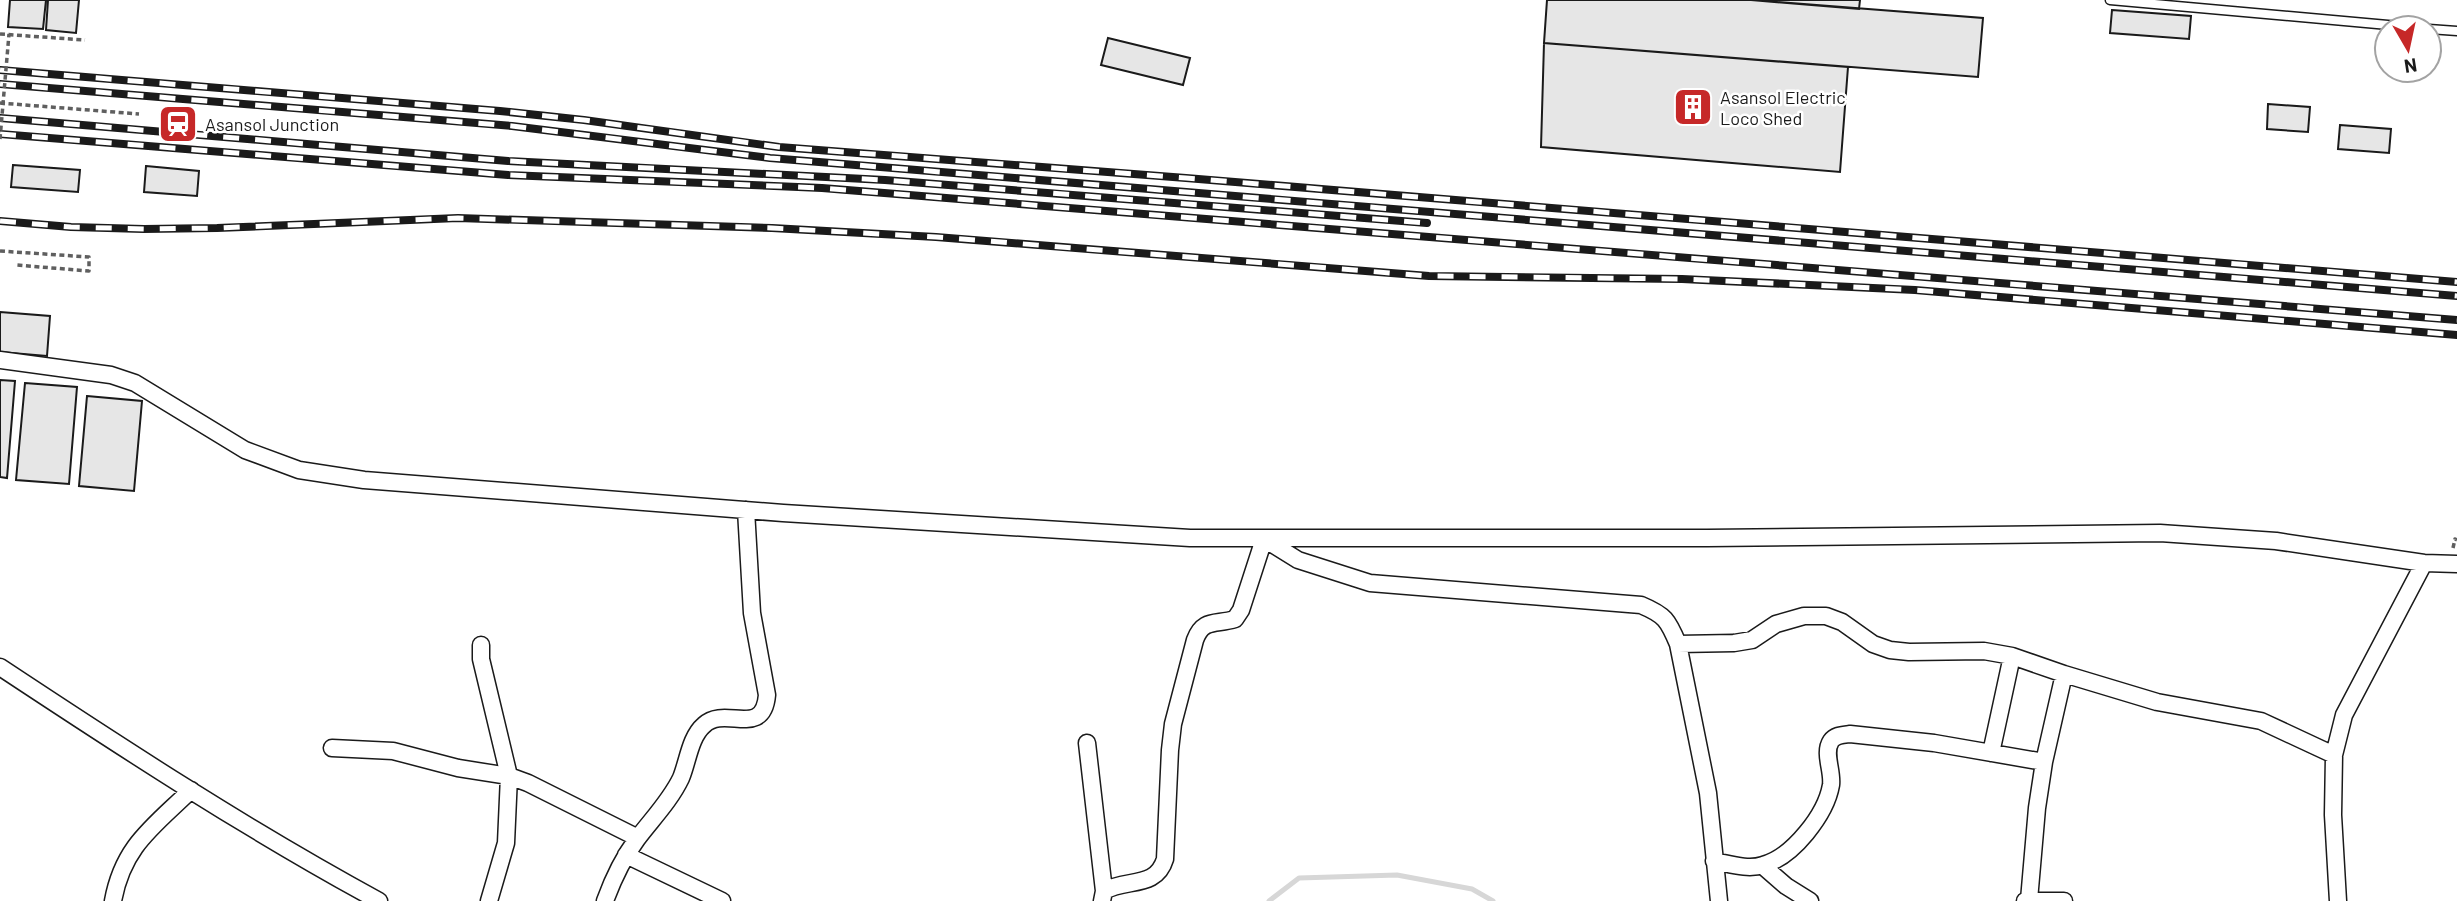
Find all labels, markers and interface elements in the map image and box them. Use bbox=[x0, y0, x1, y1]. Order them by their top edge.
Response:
north arrow bbox=[2373, 14, 2443, 84]
text: N bbox=[2403, 54, 2419, 79]
building icon: Asansol Electric Loco Shed bbox=[1672, 86, 1714, 128]
place label: Asansol Electric Loco Shed bbox=[1720, 86, 1846, 129]
station icon: Asansol Junction bbox=[157, 103, 199, 145]
place label: Asansol Junction bbox=[205, 113, 339, 135]

